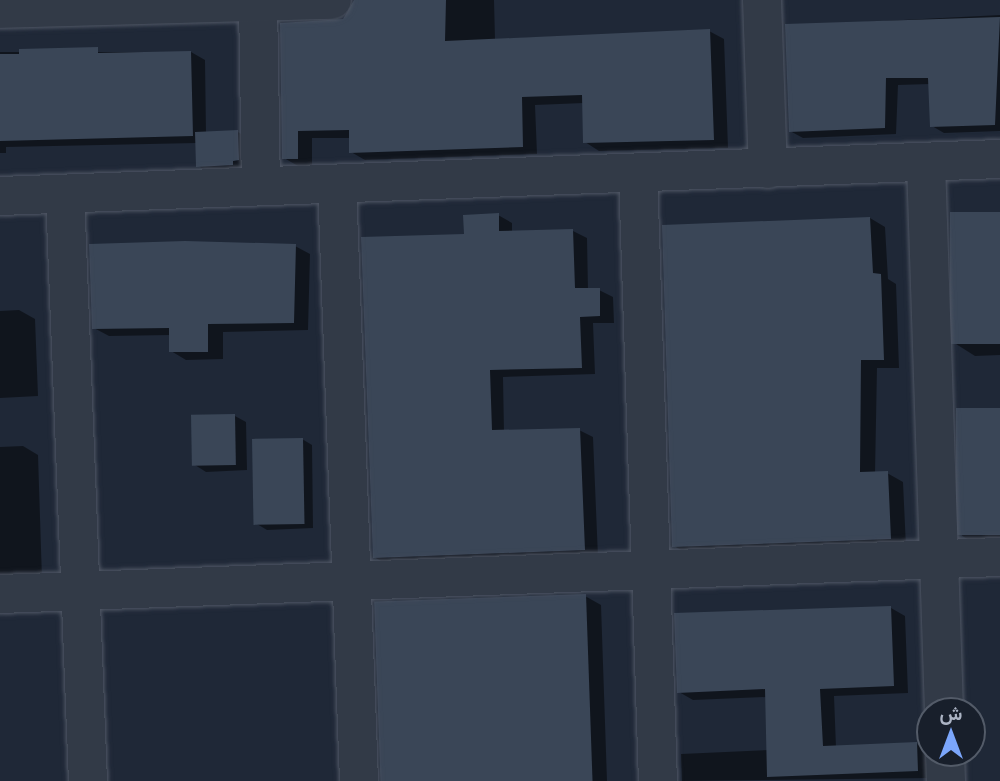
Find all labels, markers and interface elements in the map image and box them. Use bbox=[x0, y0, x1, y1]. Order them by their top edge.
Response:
north arrow bbox=[916, 697, 986, 767]
text: ش bbox=[940, 701, 962, 724]

